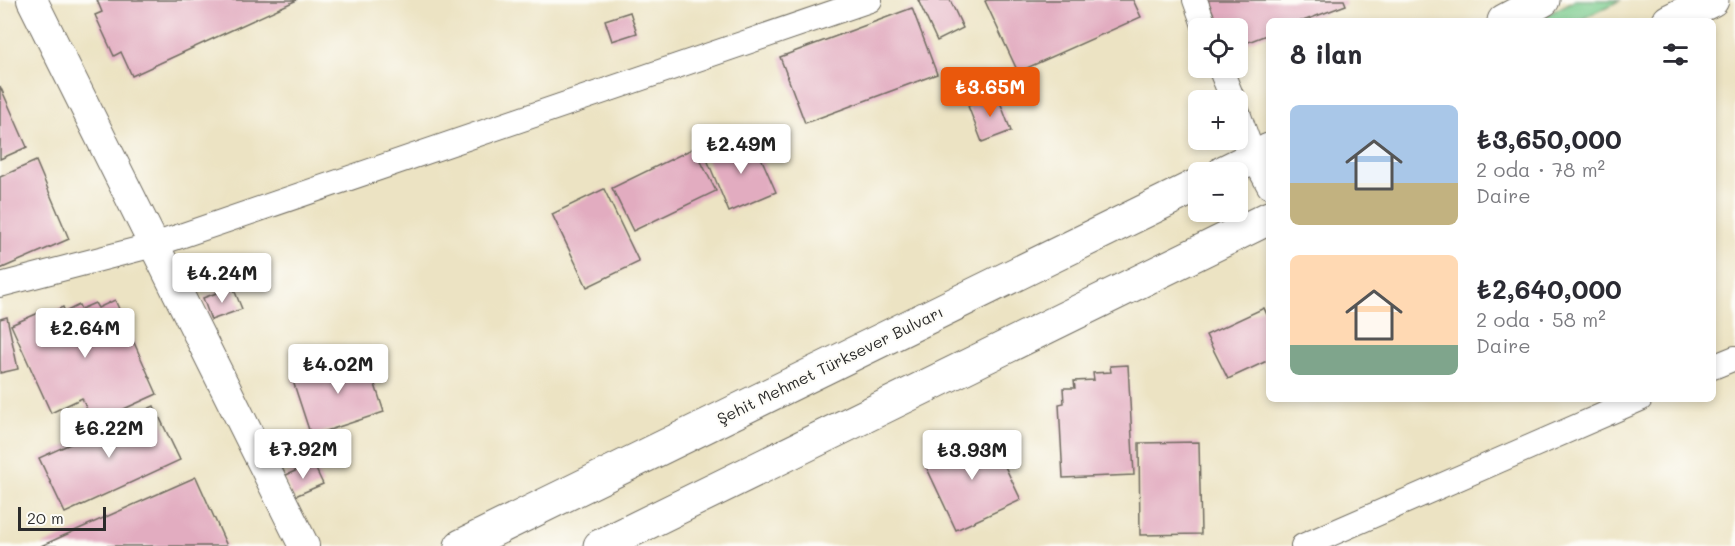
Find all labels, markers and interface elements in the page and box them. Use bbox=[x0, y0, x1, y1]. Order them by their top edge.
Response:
map controls bbox=[1188, 18, 1248, 222]
button: locate bbox=[1188, 18, 1248, 78]
text: 8 ilan bbox=[1290, 37, 1362, 71]
icon: filters bbox=[1659, 38, 1692, 71]
pin: ₺3.65M bbox=[941, 67, 1039, 118]
text: ₺3.65M bbox=[955, 73, 1025, 99]
button: + bbox=[1188, 90, 1248, 150]
text: ₺3,650,000 bbox=[1476, 122, 1622, 156]
pin: ₺2.49M bbox=[692, 124, 790, 175]
icon: home bbox=[1338, 129, 1410, 201]
text: ₺2.49M bbox=[706, 130, 776, 156]
text: 2 oda · 78 m² bbox=[1476, 156, 1605, 182]
button: − bbox=[1188, 162, 1248, 222]
text: Daire bbox=[1476, 182, 1531, 208]
pin: ₺4.24M bbox=[173, 253, 271, 304]
text: ₺4.24M bbox=[186, 259, 258, 285]
text: ₺2,640,000 bbox=[1476, 272, 1622, 306]
icon: home bbox=[1338, 279, 1410, 351]
street label: Şehit Mehmet Türksever Bulvarı bbox=[713, 301, 946, 429]
text: 2 oda · 58 m² bbox=[1476, 306, 1606, 332]
pin: ₺2.64M bbox=[36, 308, 134, 359]
text: ₺2.64M bbox=[50, 314, 120, 340]
text: Daire bbox=[1476, 332, 1531, 358]
pin: ₺4.02M bbox=[289, 344, 387, 395]
text: ₺4.02M bbox=[302, 350, 374, 376]
pin: ₺6.22M bbox=[60, 408, 158, 459]
text: ₺6.22M bbox=[74, 414, 144, 440]
pin: ₺7.92M bbox=[254, 429, 352, 480]
pin: ₺3.93M bbox=[923, 430, 1021, 481]
text: ₺7.92M bbox=[268, 435, 338, 461]
text: ₺3.93M bbox=[937, 436, 1007, 462]
scale bar bbox=[18, 504, 106, 532]
text: 20 m bbox=[27, 507, 64, 528]

